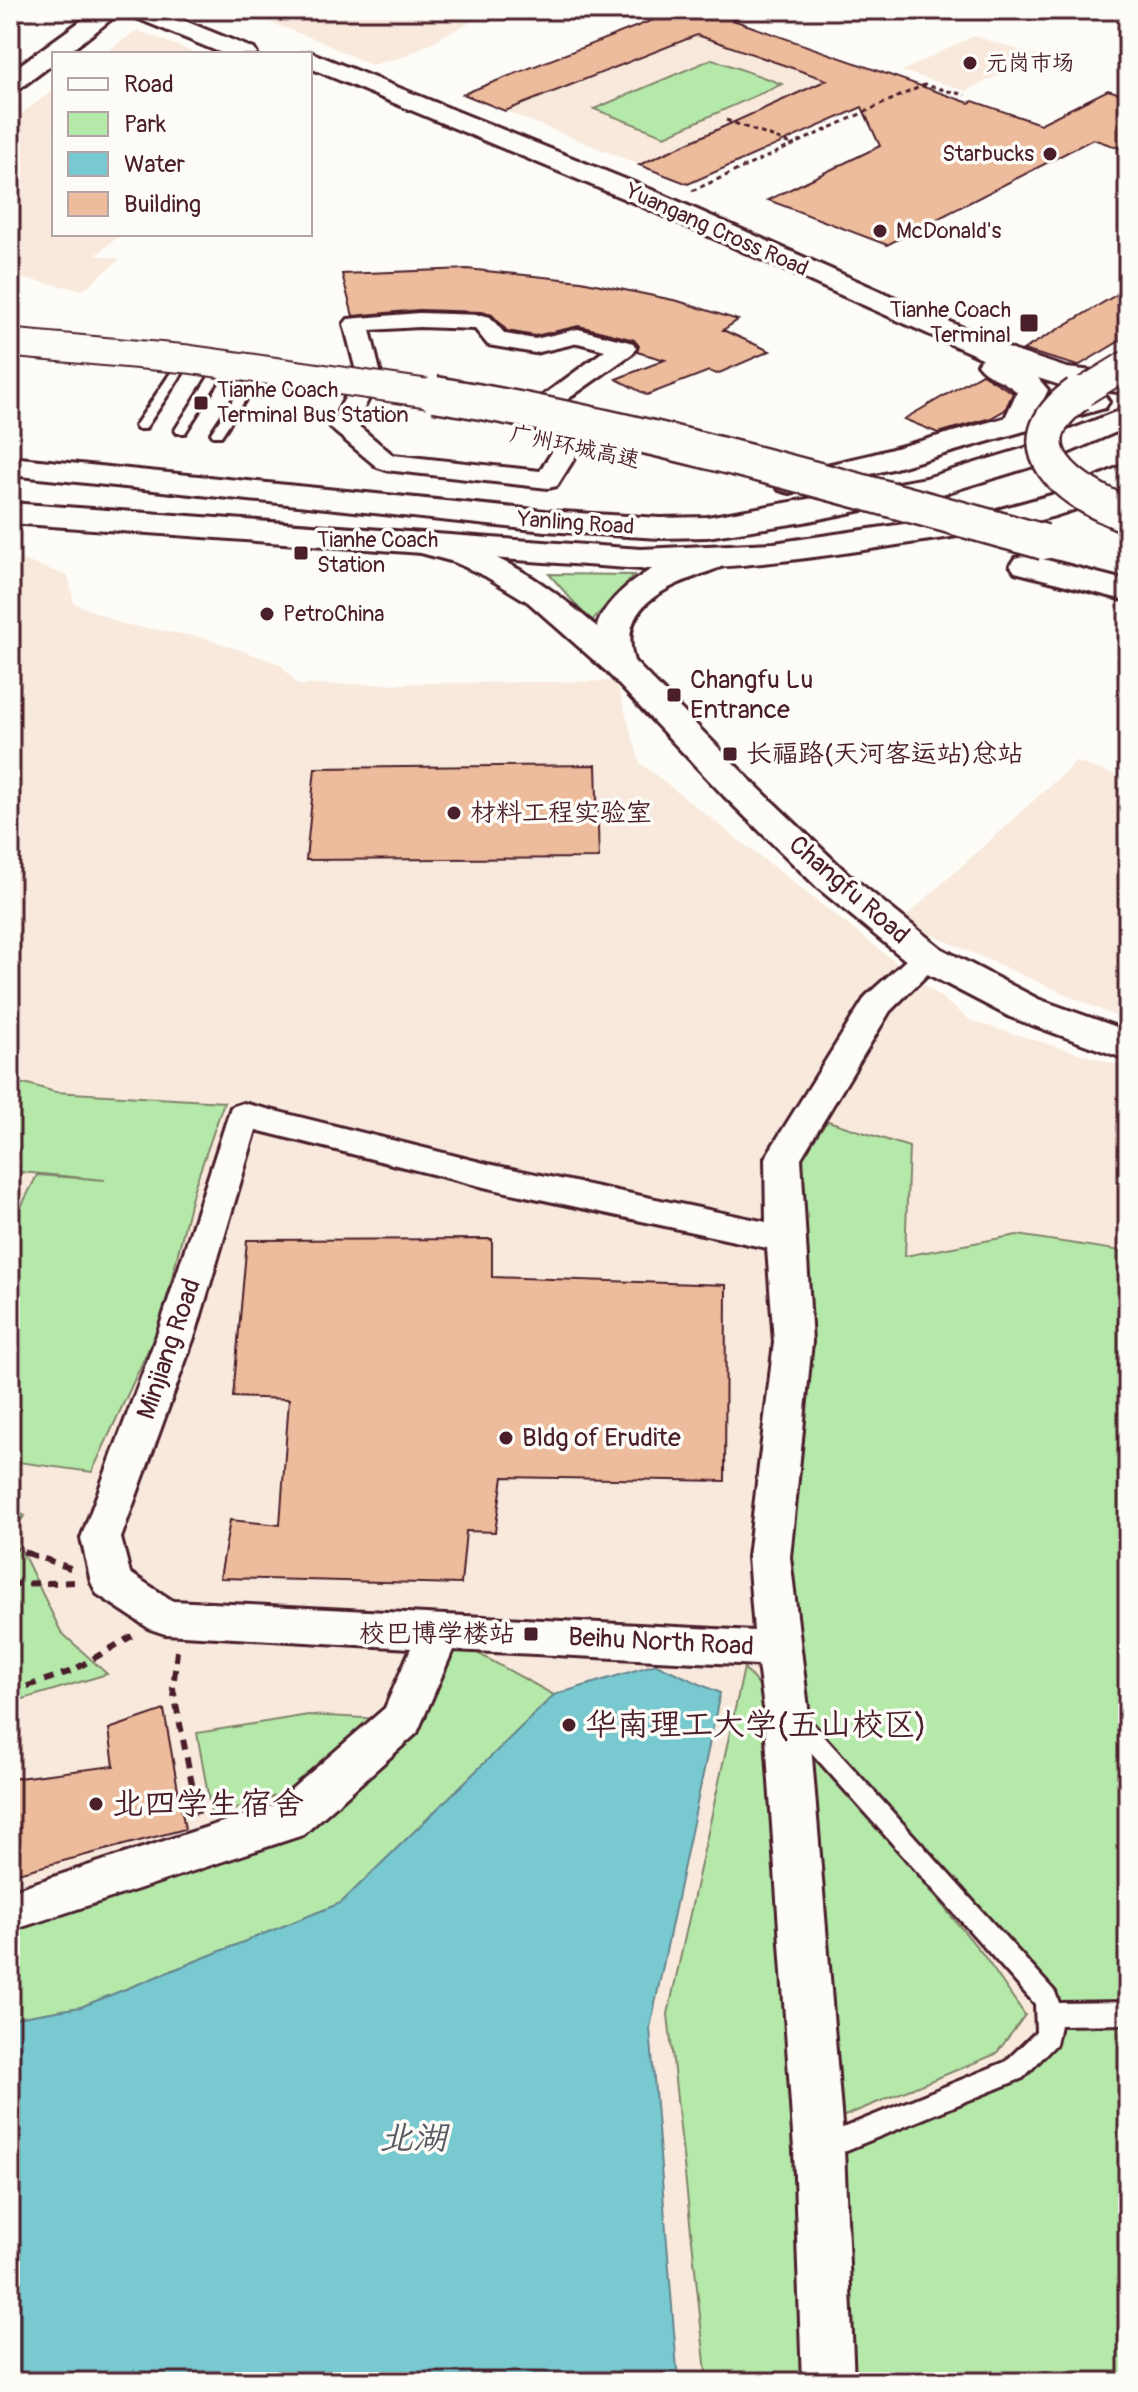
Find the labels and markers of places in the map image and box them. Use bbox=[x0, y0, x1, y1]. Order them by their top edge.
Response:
place label: 元岗市场 bbox=[986, 49, 1074, 77]
marker: 元岗市场 bbox=[961, 54, 979, 72]
place label: Starbucks bbox=[942, 140, 1034, 168]
marker: Starbucks bbox=[1041, 145, 1059, 163]
place label: McDonald's bbox=[896, 217, 1001, 245]
marker: McDonald's bbox=[871, 222, 889, 240]
place label: Tianhe Coach Terminal bbox=[890, 296, 1011, 349]
marker: Tianhe Coach Terminal bbox=[1018, 312, 1040, 334]
place label: Tianhe Coach Terminal Bus Station bbox=[217, 376, 409, 429]
marker: Tianhe Coach Terminal Bus Station bbox=[192, 394, 210, 412]
place label: Tianhe Coach Station bbox=[317, 526, 438, 579]
marker: Tianhe Coach Station bbox=[292, 544, 310, 562]
place label: PetroChina bbox=[283, 600, 385, 628]
marker: PetroChina bbox=[258, 605, 276, 623]
place label: Changfu Lu Entrance bbox=[690, 664, 813, 726]
marker: Changfu Lu Entrance bbox=[665, 686, 683, 704]
place label: 长福路(天河客运站)总站 bbox=[746, 738, 1023, 770]
marker: 长福路(天河客运站)总站 bbox=[721, 745, 739, 763]
place label: 材料工程实验室 bbox=[470, 797, 652, 829]
marker: 材料工程实验室 bbox=[445, 804, 463, 822]
place label: Bldg of Erudite bbox=[522, 1422, 681, 1454]
marker: Bldg of Erudite bbox=[497, 1429, 515, 1447]
place label: 校巴博学楼站 bbox=[359, 1618, 515, 1650]
marker: 校巴博学楼站 bbox=[522, 1625, 540, 1643]
place label: 华南理工大学(五山校区) bbox=[585, 1705, 926, 1745]
marker: 华南理工大学(五山校区) bbox=[560, 1716, 578, 1734]
place label: 北四学生宿舍 bbox=[112, 1784, 304, 1824]
marker: 北四学生宿舍 bbox=[87, 1795, 105, 1813]

